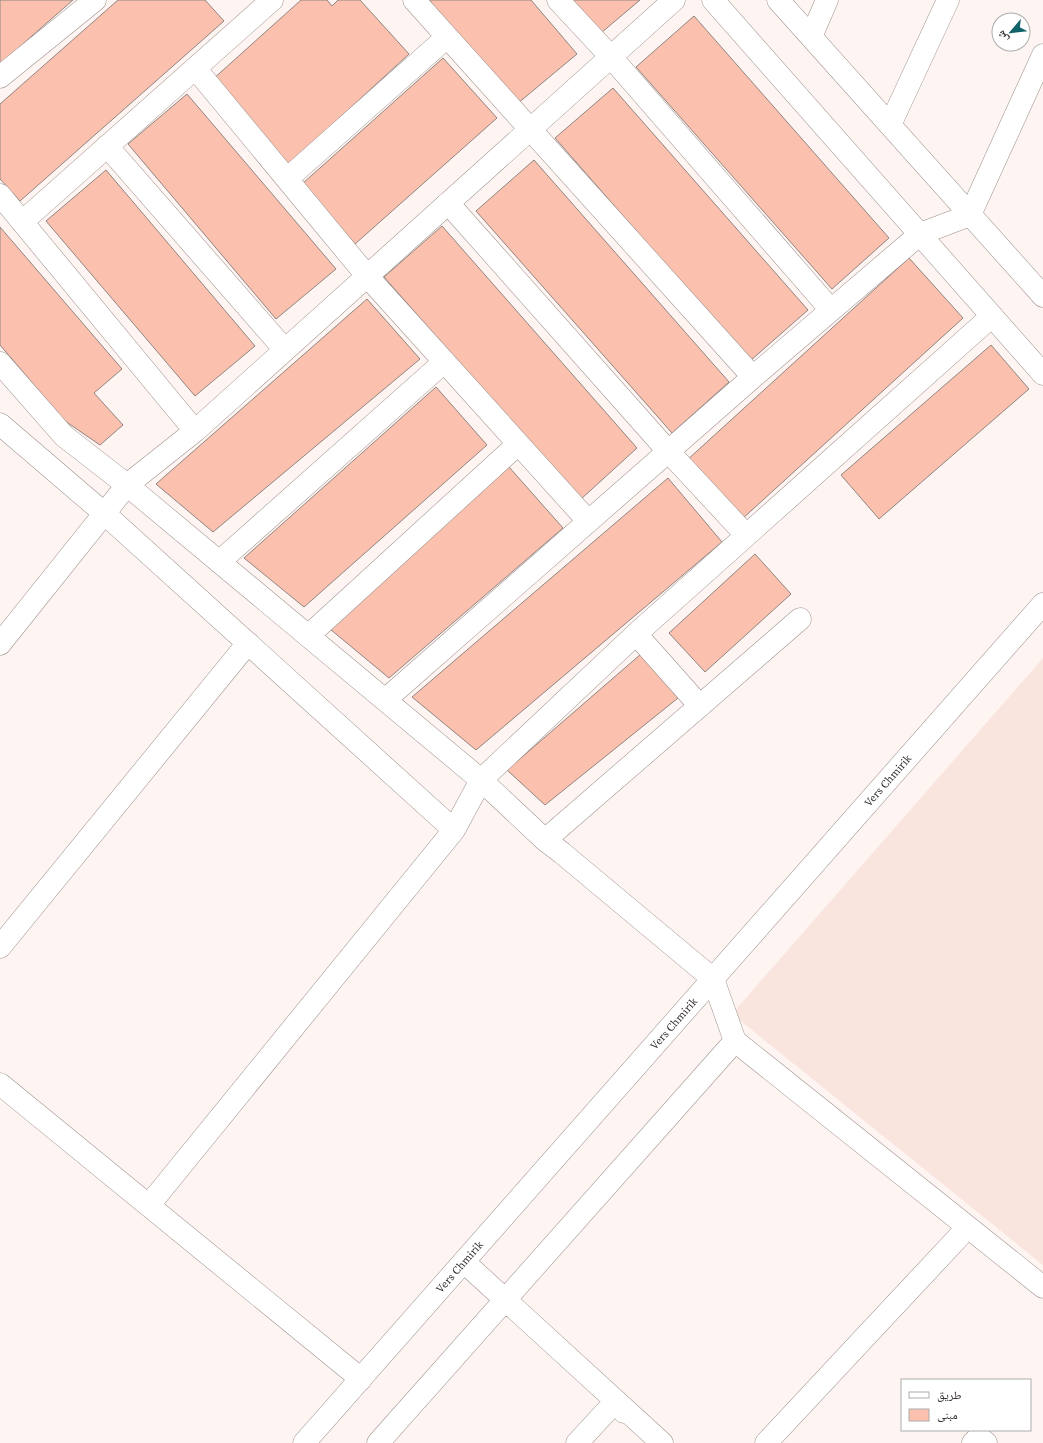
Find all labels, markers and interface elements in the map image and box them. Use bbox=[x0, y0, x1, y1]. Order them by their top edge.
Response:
north arrow bbox=[991, 12, 1031, 52]
text: ش bbox=[993, 27, 1012, 45]
street label: Vers Chmirik bbox=[861, 750, 915, 810]
street label: Vers Chmirik bbox=[646, 993, 701, 1053]
street label: Vers Chmirik bbox=[432, 1237, 487, 1296]
legend bbox=[901, 1379, 1031, 1431]
text: طريق bbox=[937, 1387, 962, 1403]
text: مبنى bbox=[937, 1407, 958, 1423]

